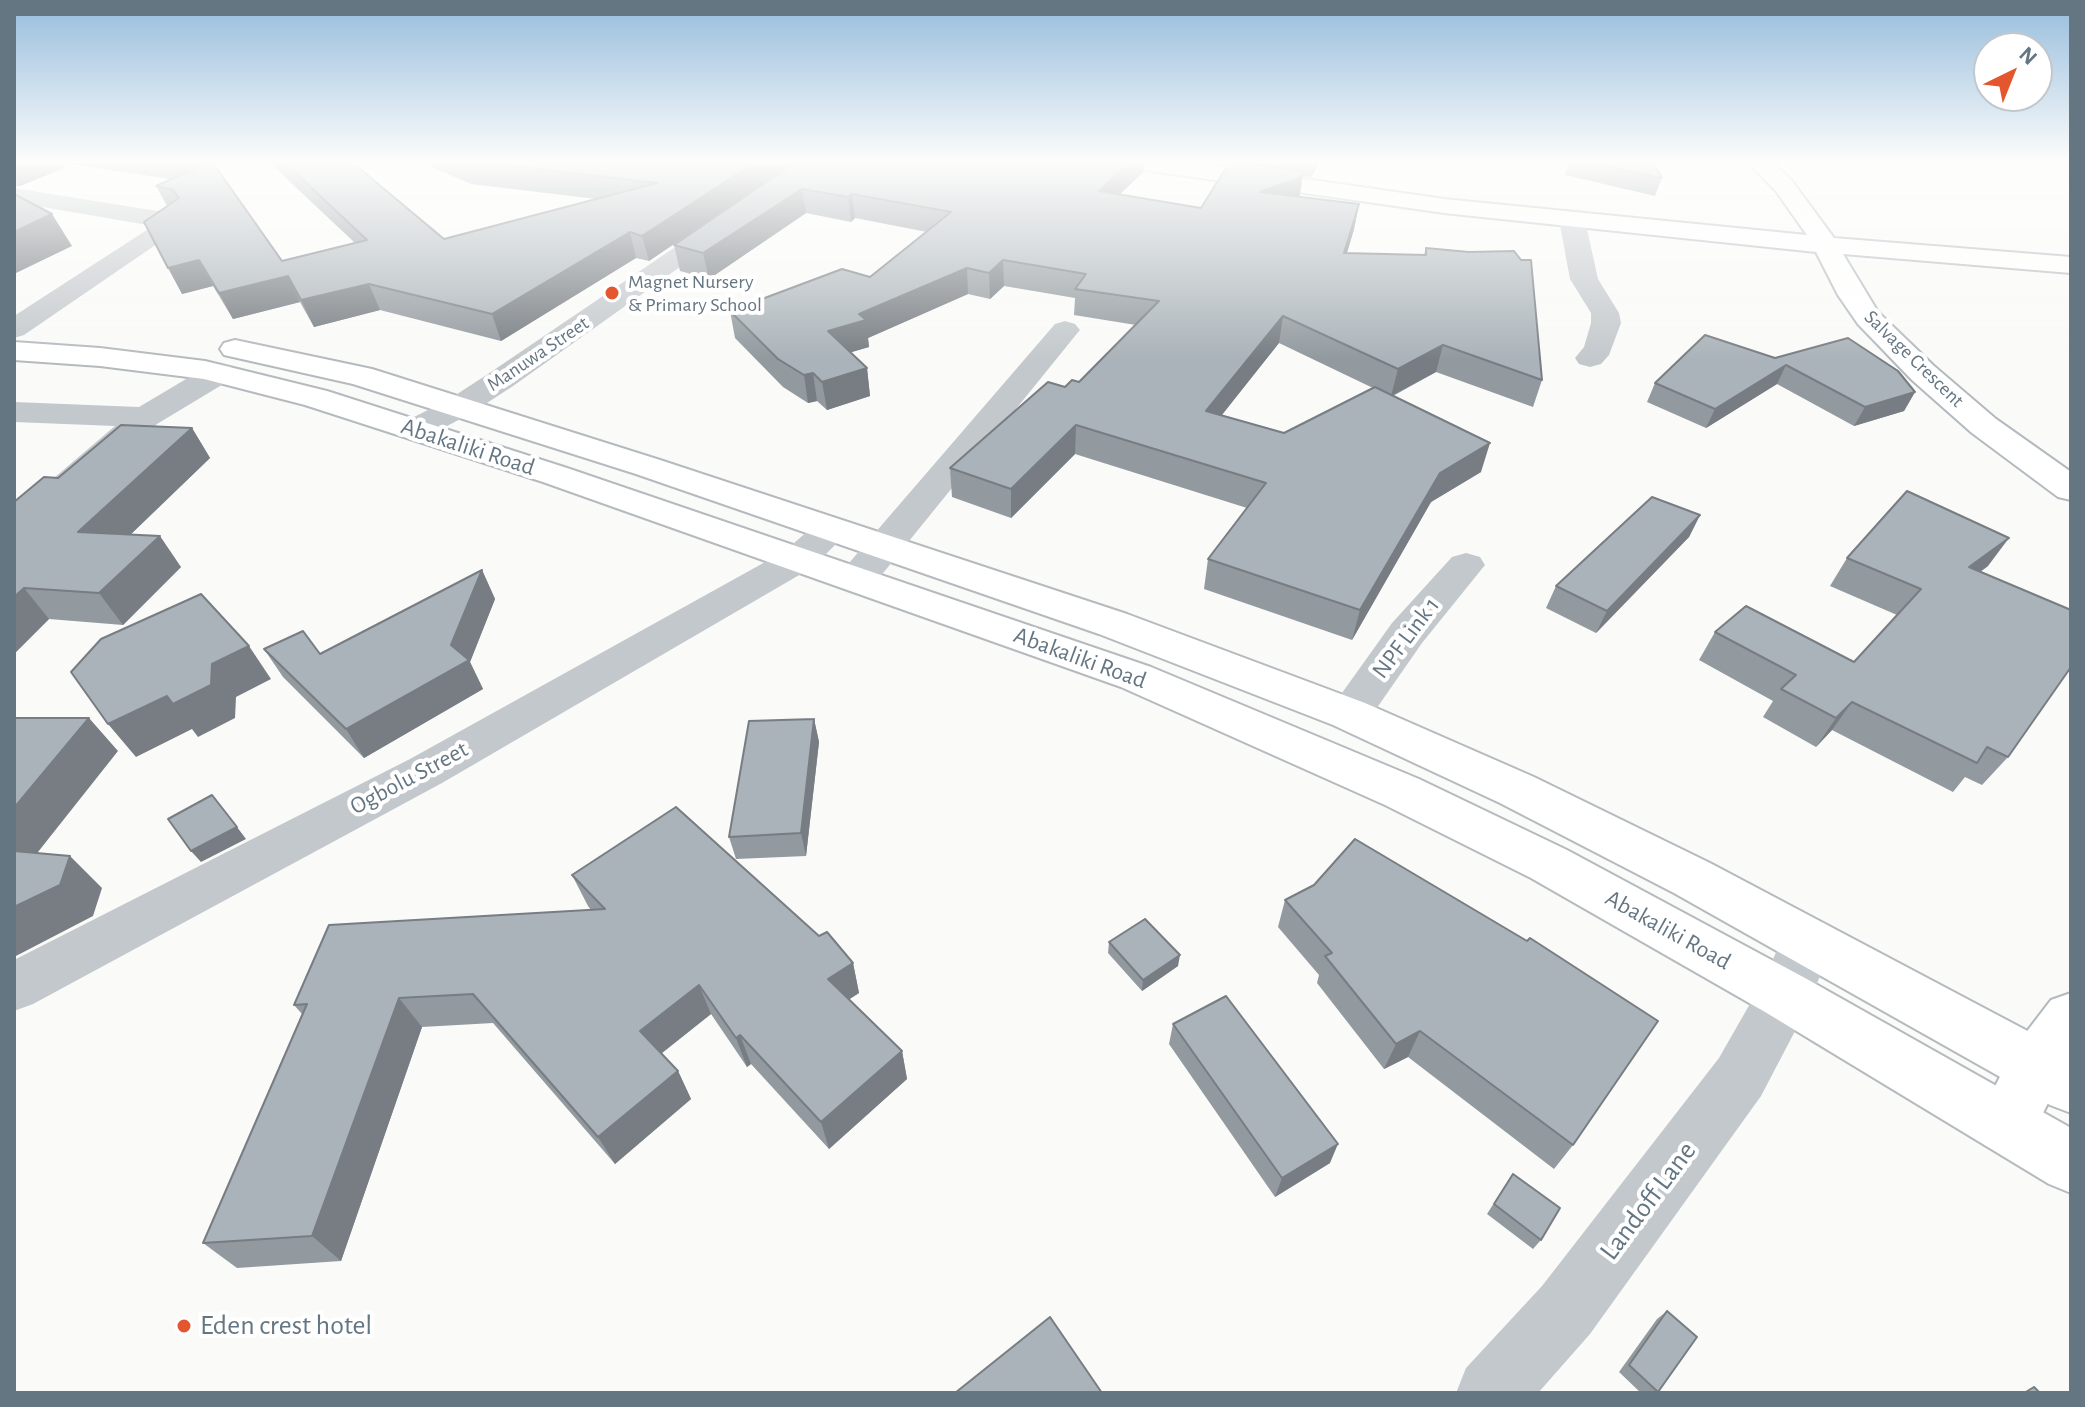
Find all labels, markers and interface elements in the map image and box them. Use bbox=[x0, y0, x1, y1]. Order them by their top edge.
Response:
north arrow bbox=[1973, 32, 2053, 112]
text: N bbox=[2015, 43, 2041, 69]
place label: Magnet Nursery & Primary School bbox=[628, 270, 762, 317]
marker: Magnet Nursery & Primary School bbox=[603, 284, 621, 302]
street label: Salvage Crescent bbox=[1859, 305, 1969, 413]
street label: Manuwa Street bbox=[483, 311, 593, 397]
street label: Abakaliki Road bbox=[397, 412, 539, 482]
street label: NPF Link 1 bbox=[1366, 592, 1446, 684]
street label: Abakaliki Road bbox=[1010, 621, 1150, 695]
street label: Ogbolu Street bbox=[345, 735, 473, 821]
street label: Abakaliki Road bbox=[1600, 884, 1736, 976]
street label: Landoff Lane bbox=[1593, 1135, 1703, 1267]
place label: Eden crest hotel bbox=[200, 1309, 372, 1343]
marker: Eden crest hotel bbox=[175, 1317, 193, 1335]

